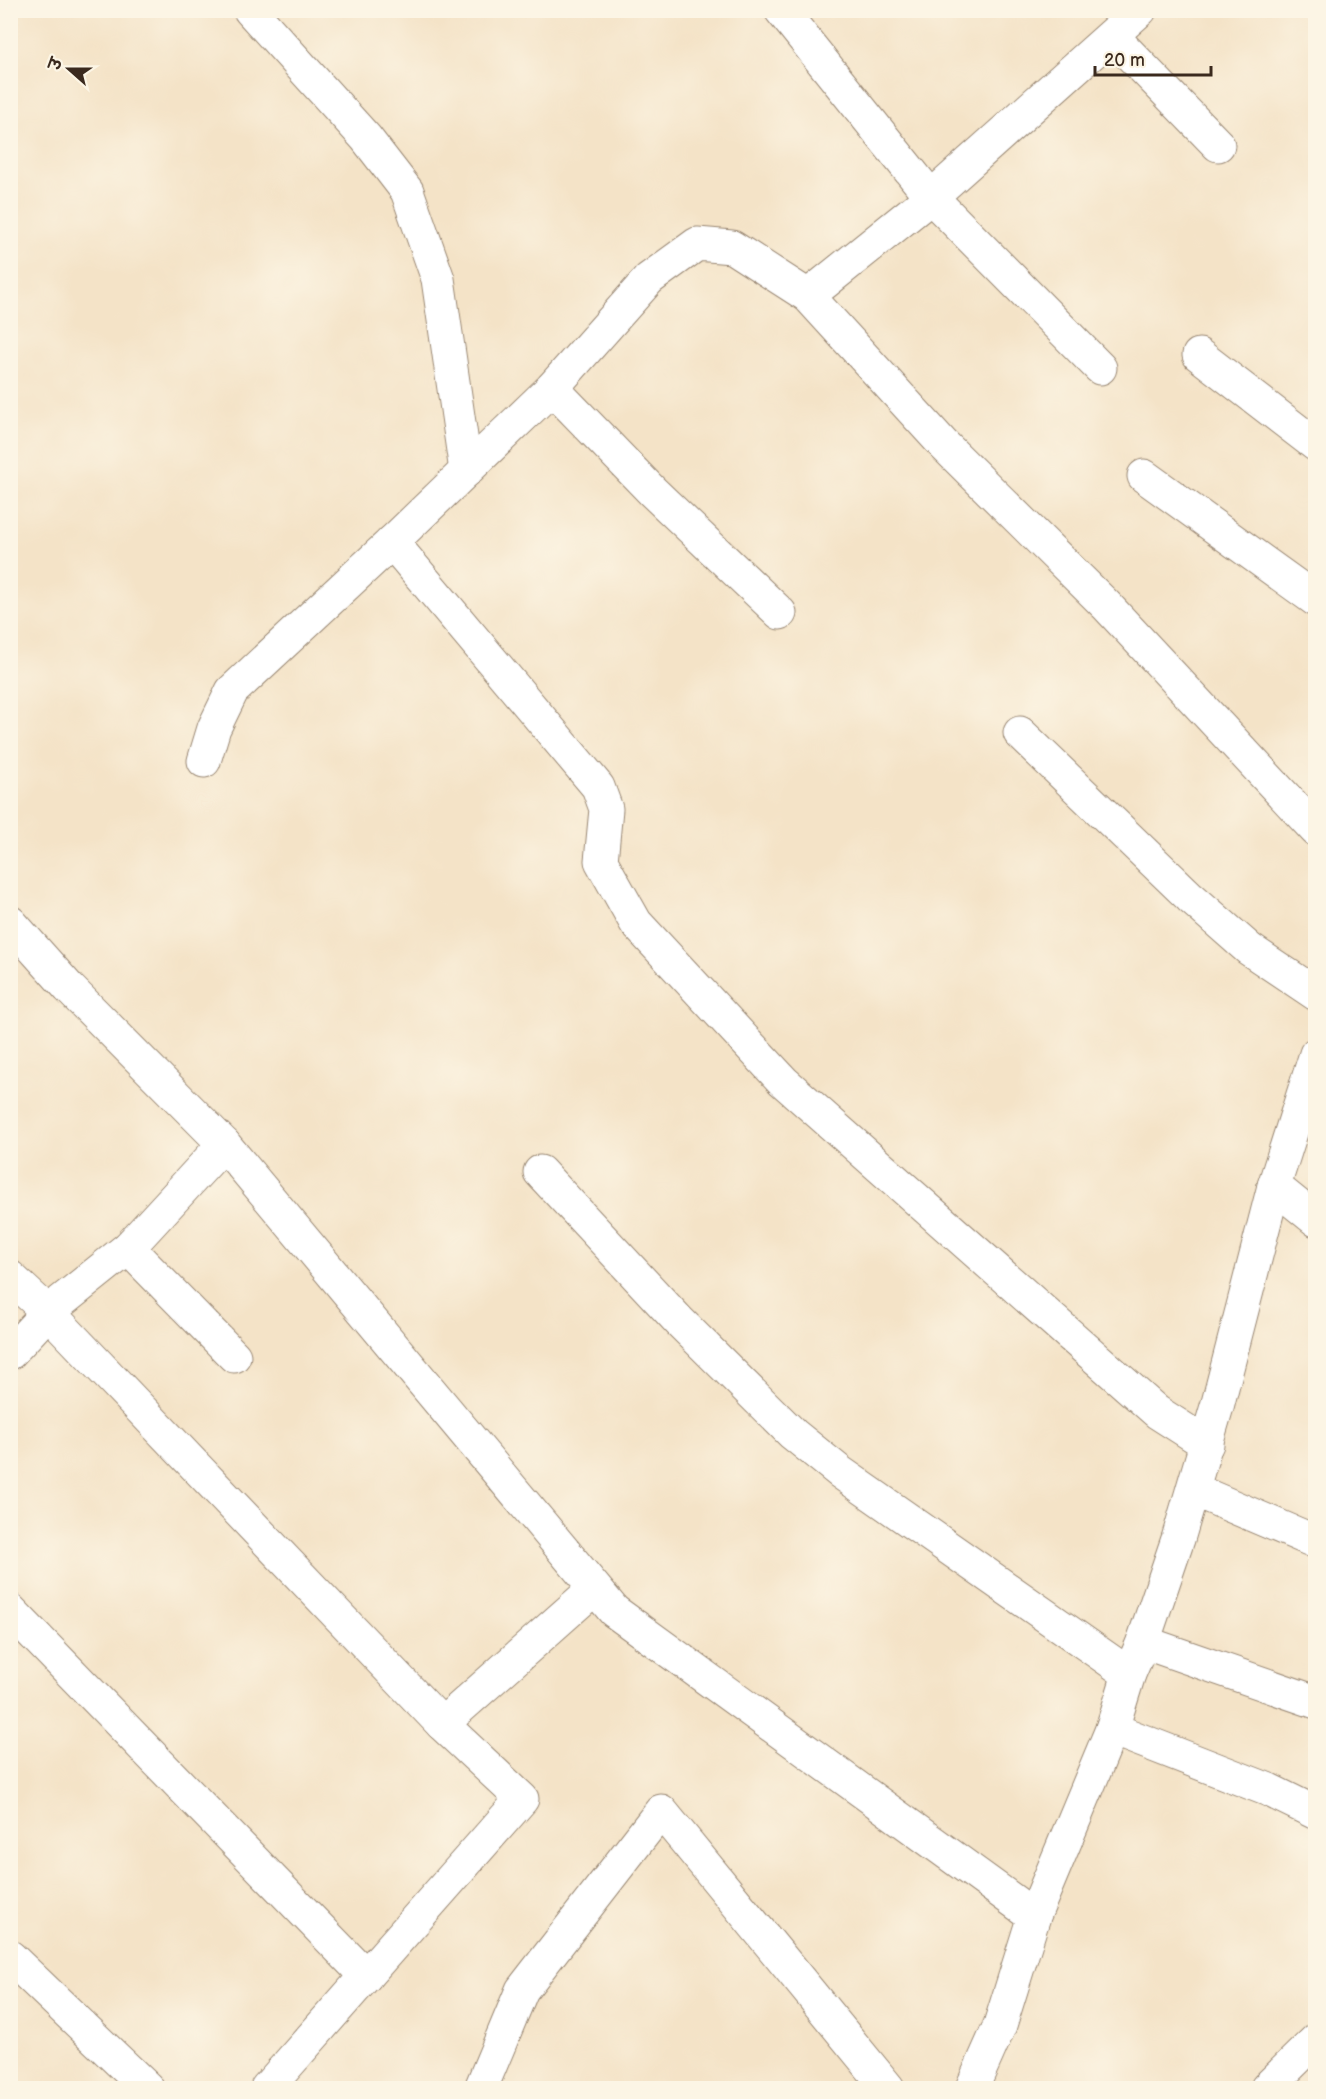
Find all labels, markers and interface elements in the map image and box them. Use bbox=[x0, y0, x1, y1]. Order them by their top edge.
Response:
north arrow bbox=[39, 39, 99, 99]
scale bar bbox=[1095, 39, 1210, 77]
text: 20 m bbox=[1104, 50, 1145, 71]
text: उ bbox=[45, 55, 68, 74]

